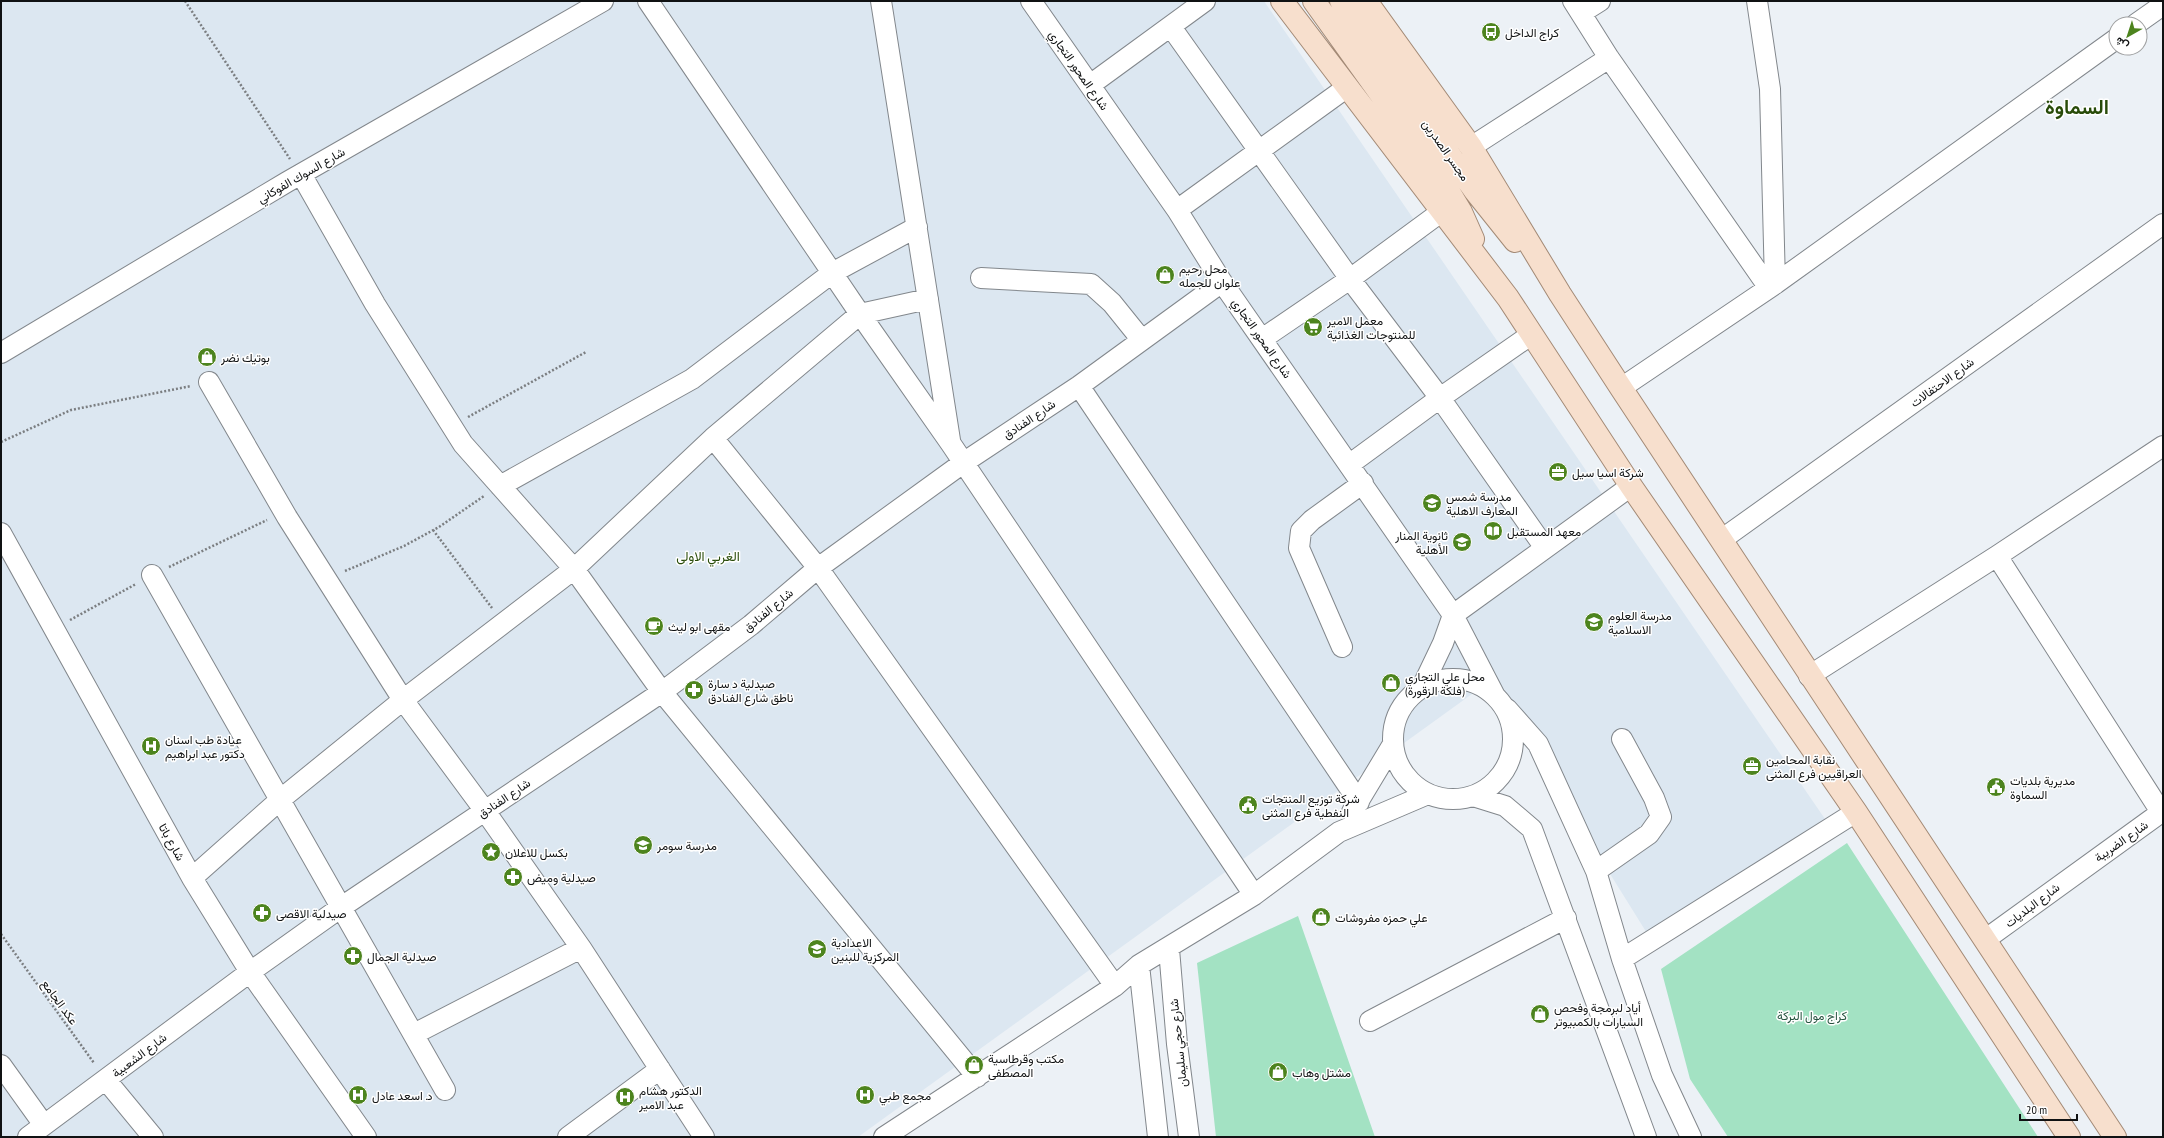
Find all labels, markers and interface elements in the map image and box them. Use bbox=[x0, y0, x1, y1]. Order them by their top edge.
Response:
north arrow bbox=[2108, 16, 2148, 56]
bus stop icon: كراج الداخل bbox=[1480, 21, 1502, 43]
place label: كراج الداخل bbox=[1505, 25, 1559, 42]
street label: شارع المحور التجاري bbox=[1043, 27, 1112, 115]
text: ش bbox=[2112, 34, 2131, 53]
district label: السماوة bbox=[2045, 94, 2109, 120]
street label: مجسر الصدرين bbox=[1418, 116, 1473, 184]
street label: شارع السوك الفوكاني bbox=[254, 144, 349, 209]
place label: محل رحيم علوان للجمله bbox=[1179, 261, 1240, 291]
shop icon: محل رحيم علوان للجمله bbox=[1154, 264, 1176, 286]
street label: شارع المحور التجاري bbox=[1226, 295, 1295, 383]
place label: معمل الامير للمنتوجات الغذائية bbox=[1326, 313, 1416, 343]
supermarket icon: معمل الامير للمنتوجات الغذائية bbox=[1302, 316, 1324, 338]
shop icon: بوتيك نضر bbox=[196, 346, 218, 368]
place label: بوتيك نضر bbox=[220, 350, 270, 366]
street label: شارع الاحتفالات bbox=[1907, 354, 1978, 412]
street label: شارع الفنادق bbox=[1000, 396, 1059, 444]
office icon: شركة اسيا سيل bbox=[1547, 461, 1569, 483]
place label: شركة اسيا سيل bbox=[1572, 465, 1644, 481]
place label: مدرسة شمس المعارف الاهلية bbox=[1446, 489, 1518, 519]
school or university icon: مدرسة شمس المعارف الاهلية bbox=[1421, 492, 1443, 514]
library icon: معهد المستقبل bbox=[1482, 520, 1504, 542]
place label: معهد المستقبل bbox=[1507, 524, 1581, 540]
place label: ثانوية المنار الأهلية bbox=[1394, 528, 1448, 557]
school or university icon: ثانوية المنار الأهلية bbox=[1451, 531, 1473, 553]
district label: الغربي الاولى bbox=[676, 548, 740, 567]
street label: شارع الفنادق bbox=[740, 585, 797, 637]
place label: مدرسة العلوم الاسلامية bbox=[1608, 608, 1672, 637]
school or university icon: مدرسة العلوم الاسلامية bbox=[1583, 611, 1605, 633]
cafe icon: مقهى ابو ليث bbox=[643, 615, 665, 637]
place label: مقهى ابو ليث bbox=[668, 619, 730, 635]
place label: محل علي التجاري (فلكة الزقورة) bbox=[1405, 669, 1485, 699]
shop icon: محل علي التجاري (فلكة الزقورة) bbox=[1380, 672, 1402, 694]
place label: صيدلية د سارة ناطق شارع الفنادق bbox=[708, 676, 793, 707]
pharmacy icon: صيدلية د سارة ناطق شارع الفنادق bbox=[683, 679, 705, 701]
place label: عيادة طب اسنان دكتور عبد ابراهيم bbox=[165, 732, 245, 762]
hospital icon: عيادة طب اسنان دكتور عبد ابراهيم bbox=[140, 735, 162, 757]
place label: نقابة المحامين العراقيين فرع المثنى bbox=[1766, 752, 1862, 783]
office icon: نقابة المحامين العراقيين فرع المثنى bbox=[1741, 755, 1763, 777]
place label: مديرية بلديات السماوة bbox=[2010, 773, 2075, 803]
street label: شارع الفنادق bbox=[475, 775, 534, 823]
public building icon: مديرية بلديات السماوة bbox=[1985, 776, 2007, 798]
place label: شركة توزيع المنتجات النفطية فرع المثنى bbox=[1262, 791, 1360, 822]
public building icon: شركة توزيع المنتجات النفطية فرع المثنى bbox=[1237, 794, 1259, 816]
street label: شارع الضريبة bbox=[2091, 817, 2152, 867]
street label: شارع باتا bbox=[154, 821, 188, 864]
school or university icon: مدرسة سومر bbox=[632, 834, 654, 856]
place label: مدرسة سومر bbox=[656, 838, 717, 854]
place icon: بكسل للاعلان bbox=[480, 841, 502, 863]
place label: بكسل للاعلان bbox=[505, 845, 568, 861]
pharmacy icon: صيدلية وميض bbox=[502, 866, 524, 888]
place label: صيدلية وميض bbox=[527, 870, 596, 886]
street label: شارع البلديات bbox=[2002, 880, 2064, 932]
pharmacy icon: صيدلية الاقصى bbox=[251, 902, 273, 924]
place label: صيدلية الاقصى bbox=[276, 906, 347, 922]
shop icon: علي حمزه مفروشات bbox=[1310, 906, 1332, 928]
place label: علي حمزه مفروشات bbox=[1335, 910, 1427, 928]
place label: الاعدادية المركزية للبنين bbox=[831, 935, 899, 965]
school or university icon: الاعدادية المركزية للبنين bbox=[806, 938, 828, 960]
pharmacy icon: صيدلية الجمال bbox=[342, 945, 364, 967]
place label: صيدلية الجمال bbox=[367, 949, 436, 965]
street label: عكد الجامع bbox=[37, 976, 81, 1029]
street label: شارع حجي سليمان bbox=[1166, 998, 1193, 1088]
place label: أياد لبرمجة وفحص السيارات بالكمبيوتر bbox=[1553, 1000, 1643, 1030]
shop icon: أياد لبرمجة وفحص السيارات بالكمبيوتر bbox=[1529, 1003, 1551, 1025]
park label: كراج مول البركة bbox=[1777, 1008, 1847, 1025]
street label: شارع الشعبية bbox=[109, 1030, 171, 1082]
place label: مكتب وقرطاسية المصطفى bbox=[988, 1051, 1064, 1081]
shop icon: مكتب وقرطاسية المصطفى bbox=[963, 1054, 985, 1076]
shop icon: مشتل وهاب bbox=[1267, 1061, 1289, 1083]
place label: مشتل وهاب bbox=[1292, 1065, 1351, 1081]
place label: الدكتور هشام عبد الامير bbox=[638, 1083, 702, 1113]
hospital icon: د. اسعد عادل bbox=[347, 1084, 369, 1106]
hospital icon: مجمع طبي bbox=[854, 1084, 876, 1106]
hospital icon: الدكتور هشام عبد الامير bbox=[614, 1086, 636, 1108]
place label: د. اسعد عادل bbox=[372, 1088, 433, 1104]
place label: مجمع طبي bbox=[879, 1088, 931, 1106]
scale bar bbox=[2020, 1096, 2077, 1122]
text: 20 m bbox=[2026, 1102, 2047, 1117]

